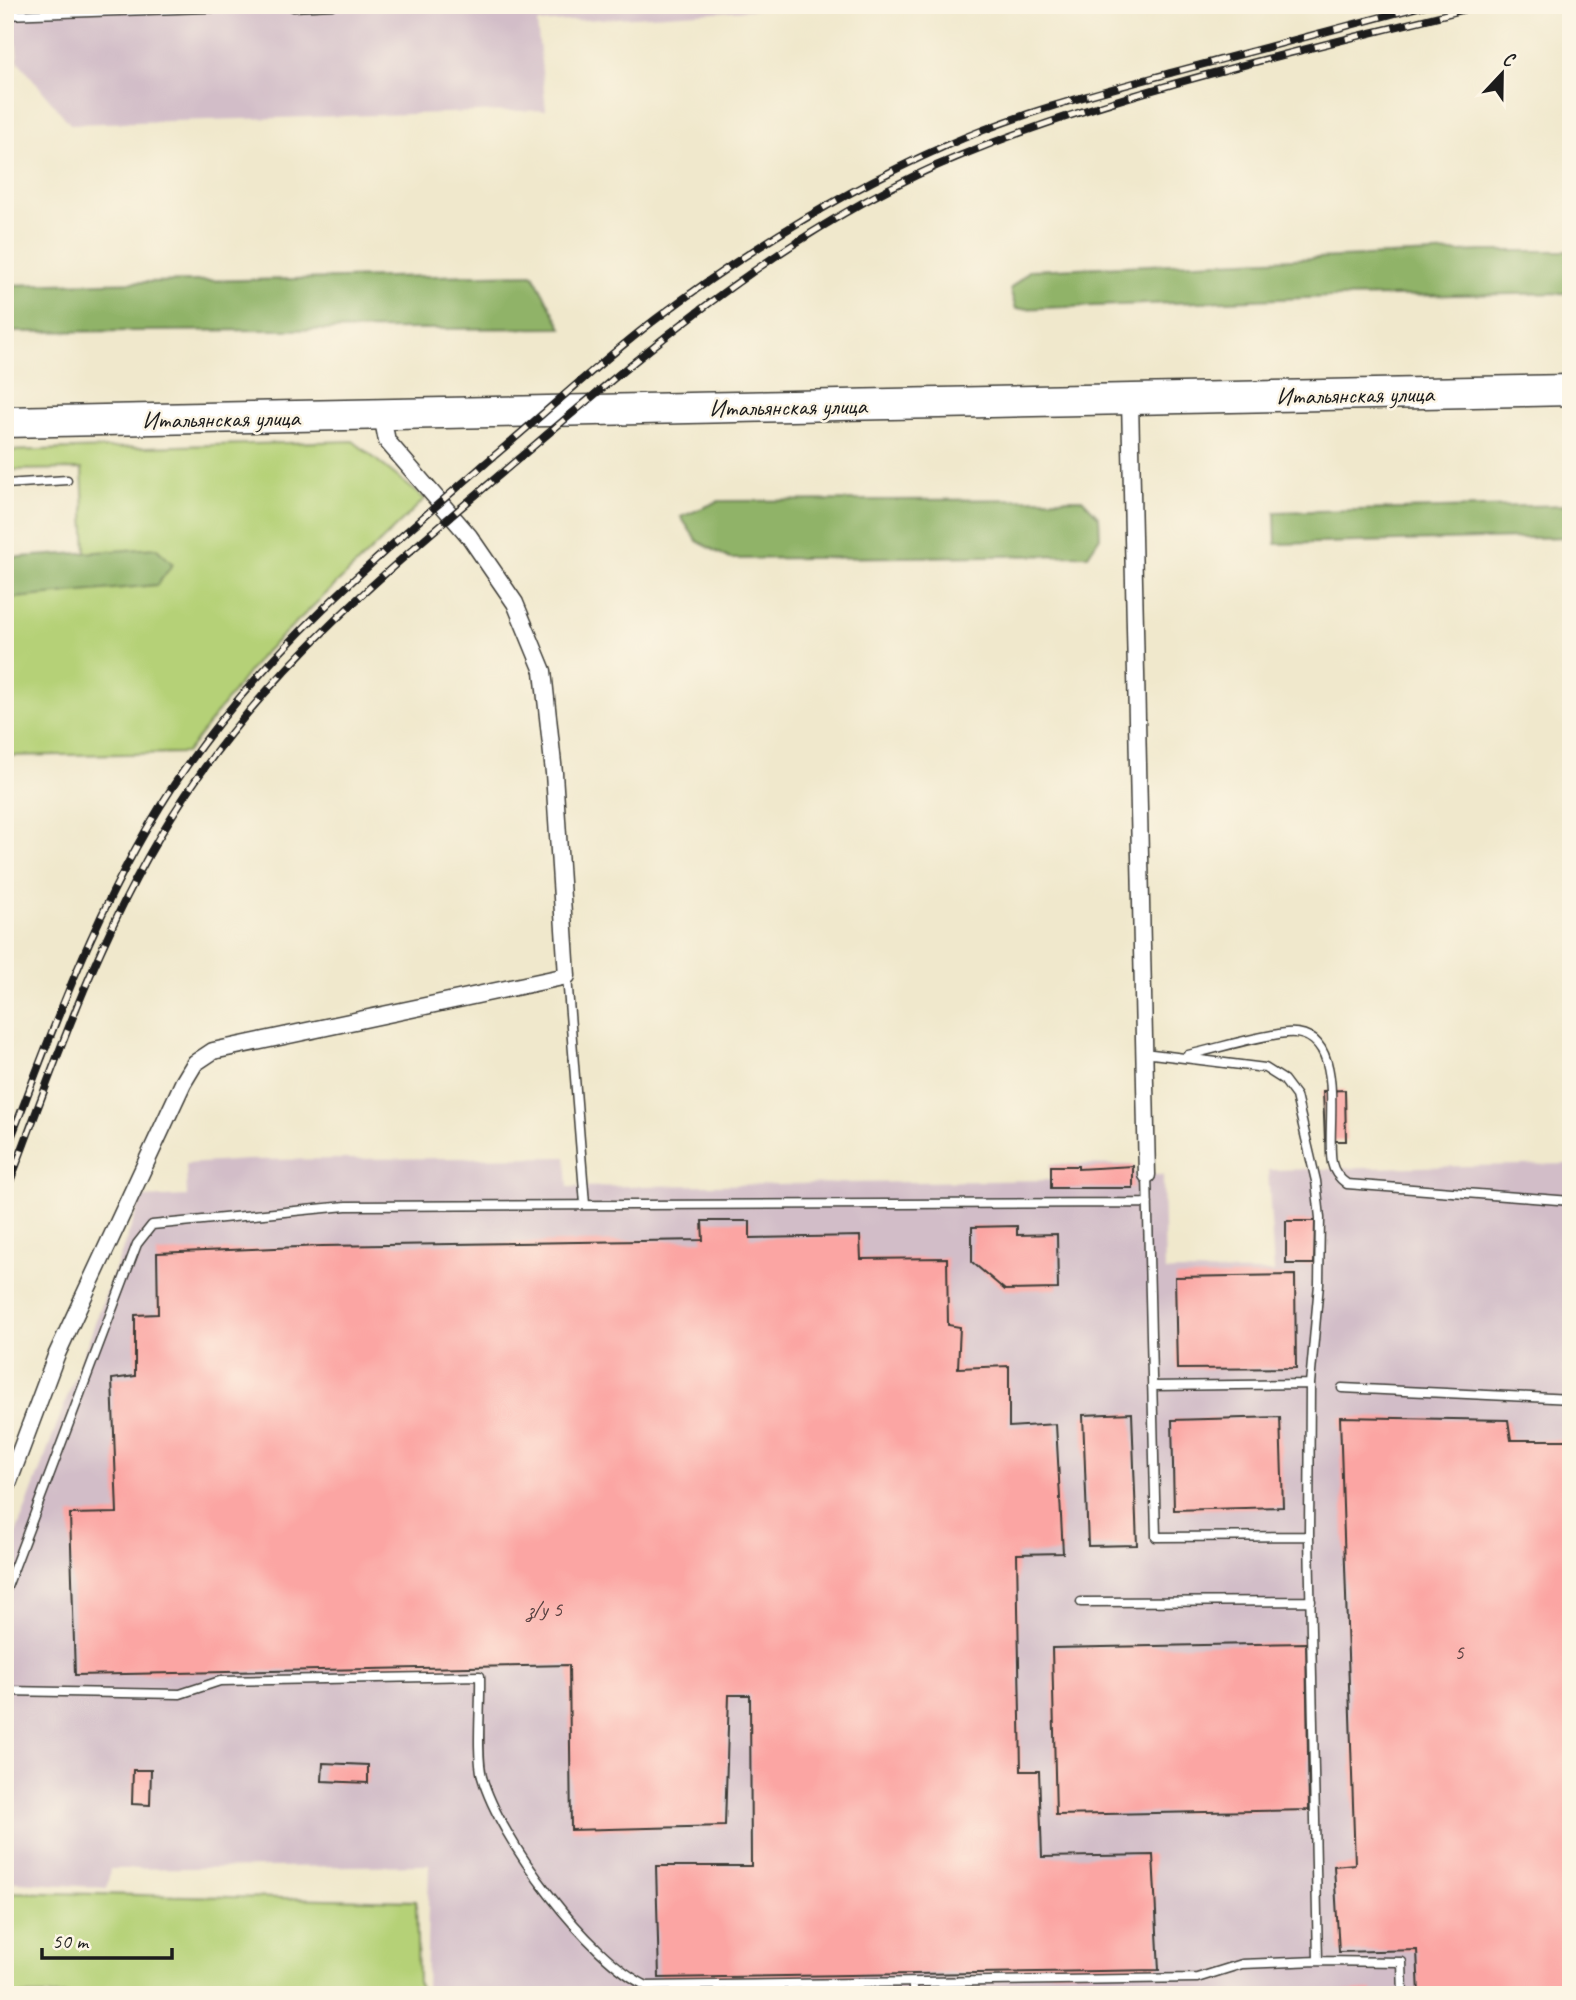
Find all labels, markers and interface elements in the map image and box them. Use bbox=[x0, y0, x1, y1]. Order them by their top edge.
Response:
north arrow bbox=[1468, 38, 1538, 108]
text: С bbox=[1499, 46, 1519, 73]
street label: Итальянская улица bbox=[1276, 379, 1436, 411]
street label: Итальянская улица bbox=[709, 391, 869, 423]
street label: Итальянская улица bbox=[142, 403, 302, 435]
house number: з/у 5 bbox=[525, 1596, 564, 1623]
house number: 5 bbox=[1454, 1639, 1465, 1665]
scale bar bbox=[42, 1916, 172, 1960]
text: 50 m bbox=[52, 1928, 90, 1954]

